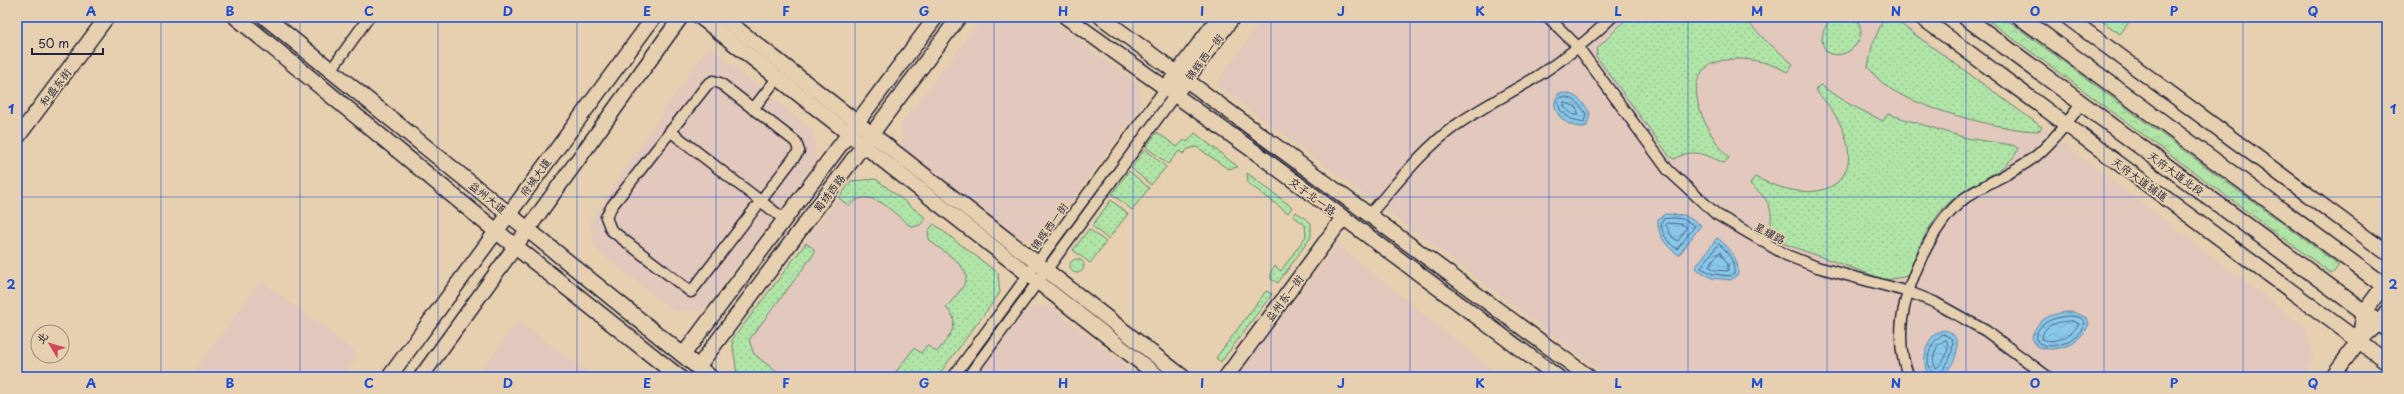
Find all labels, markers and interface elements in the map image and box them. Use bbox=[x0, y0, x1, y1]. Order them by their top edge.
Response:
text: A bbox=[86, 1, 96, 20]
text: B bbox=[226, 1, 235, 20]
text: C bbox=[364, 1, 374, 20]
text: D bbox=[503, 1, 513, 20]
text: E bbox=[643, 1, 651, 20]
text: F bbox=[782, 1, 790, 20]
text: G bbox=[919, 1, 929, 20]
text: H bbox=[1058, 1, 1068, 20]
text: I bbox=[1200, 1, 1204, 20]
text: J bbox=[1337, 1, 1345, 20]
text: K bbox=[1475, 1, 1485, 20]
text: L bbox=[1614, 1, 1622, 20]
text: M bbox=[1751, 1, 1763, 20]
text: N bbox=[1891, 1, 1901, 20]
text: O bbox=[2030, 1, 2040, 20]
text: P bbox=[2170, 1, 2179, 20]
text: Q bbox=[2308, 1, 2318, 20]
street label: 锦辉西一街 bbox=[1181, 29, 1228, 84]
scale bar bbox=[32, 30, 103, 56]
text: 50 m bbox=[38, 34, 69, 52]
street label: 和盛东街 bbox=[35, 64, 76, 110]
text: 1 bbox=[8, 99, 14, 118]
text: 1 bbox=[2390, 99, 2396, 118]
street label: 天府大道北段 bbox=[2144, 147, 2208, 199]
street label: 天府大道辅道 bbox=[2108, 153, 2172, 205]
street label: 府城大道 bbox=[515, 154, 555, 200]
street label: 蜀绣西路 bbox=[809, 170, 849, 216]
street label: 交子北一路 bbox=[1286, 173, 1340, 219]
street label: 益州大道 bbox=[466, 177, 510, 217]
street label: 锦晖西一街 bbox=[1026, 198, 1073, 253]
street label: 星耀路 bbox=[1751, 218, 1789, 248]
street label: 益州东一街 bbox=[1261, 270, 1308, 325]
text: 2 bbox=[6, 274, 16, 293]
text: 2 bbox=[2388, 274, 2398, 293]
north arrow bbox=[30, 324, 70, 364]
text: 北 bbox=[32, 328, 52, 347]
text: A bbox=[86, 373, 96, 392]
text: B bbox=[226, 373, 235, 392]
text: C bbox=[364, 373, 374, 392]
text: D bbox=[503, 373, 513, 392]
text: E bbox=[643, 373, 651, 392]
text: F bbox=[782, 373, 790, 392]
text: G bbox=[919, 373, 929, 392]
text: H bbox=[1058, 373, 1068, 392]
text: I bbox=[1200, 373, 1204, 392]
text: J bbox=[1337, 373, 1345, 392]
text: K bbox=[1475, 373, 1485, 392]
text: L bbox=[1614, 373, 1622, 392]
text: M bbox=[1751, 373, 1763, 392]
text: N bbox=[1891, 373, 1901, 392]
text: O bbox=[2030, 373, 2040, 392]
text: P bbox=[2170, 373, 2179, 392]
text: Q bbox=[2308, 373, 2318, 392]

